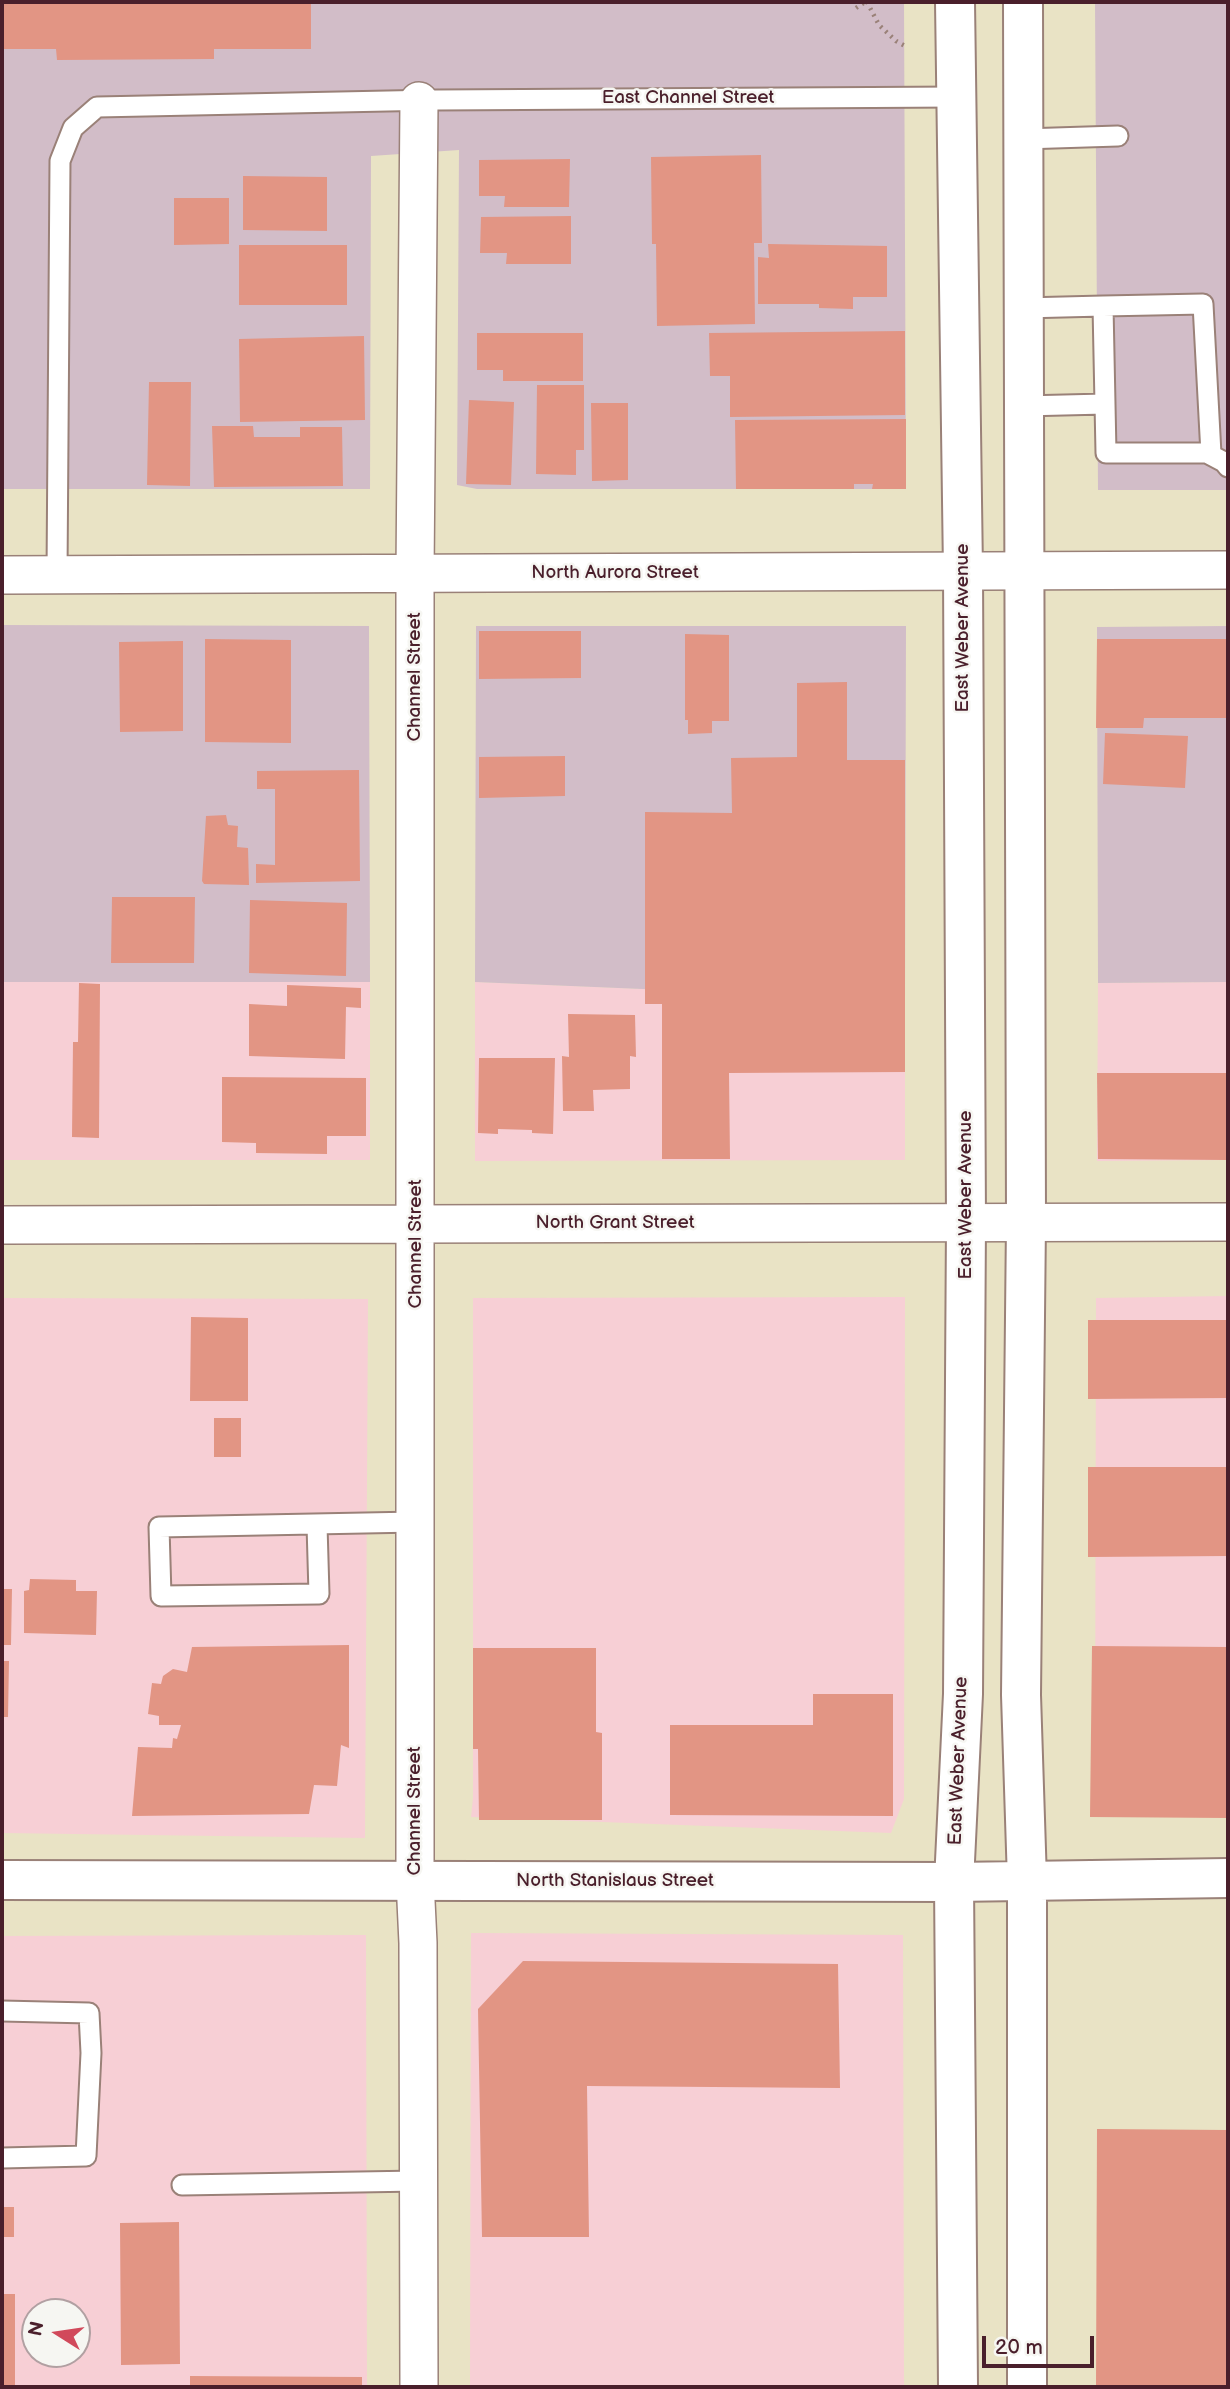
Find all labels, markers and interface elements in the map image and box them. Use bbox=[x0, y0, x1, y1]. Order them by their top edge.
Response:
street label: East Channel Street bbox=[602, 87, 774, 109]
street label: East Weber Avenue bbox=[952, 544, 974, 712]
street label: North Aurora Street bbox=[531, 562, 699, 584]
street label: Channel Street bbox=[404, 612, 426, 742]
street label: East Weber Avenue bbox=[955, 1111, 977, 1279]
street label: Channel Street bbox=[405, 1179, 427, 1309]
street label: North Grant Street bbox=[536, 1212, 694, 1234]
street label: East Weber Avenue bbox=[945, 1676, 973, 1846]
street label: Channel Street bbox=[404, 1746, 426, 1876]
street label: North Stanislaus Street bbox=[516, 1870, 714, 1892]
north arrow bbox=[21, 2298, 91, 2368]
text: N bbox=[24, 2320, 50, 2338]
scale bar bbox=[985, 2322, 1097, 2366]
text: 20 m bbox=[995, 2335, 1043, 2360]

